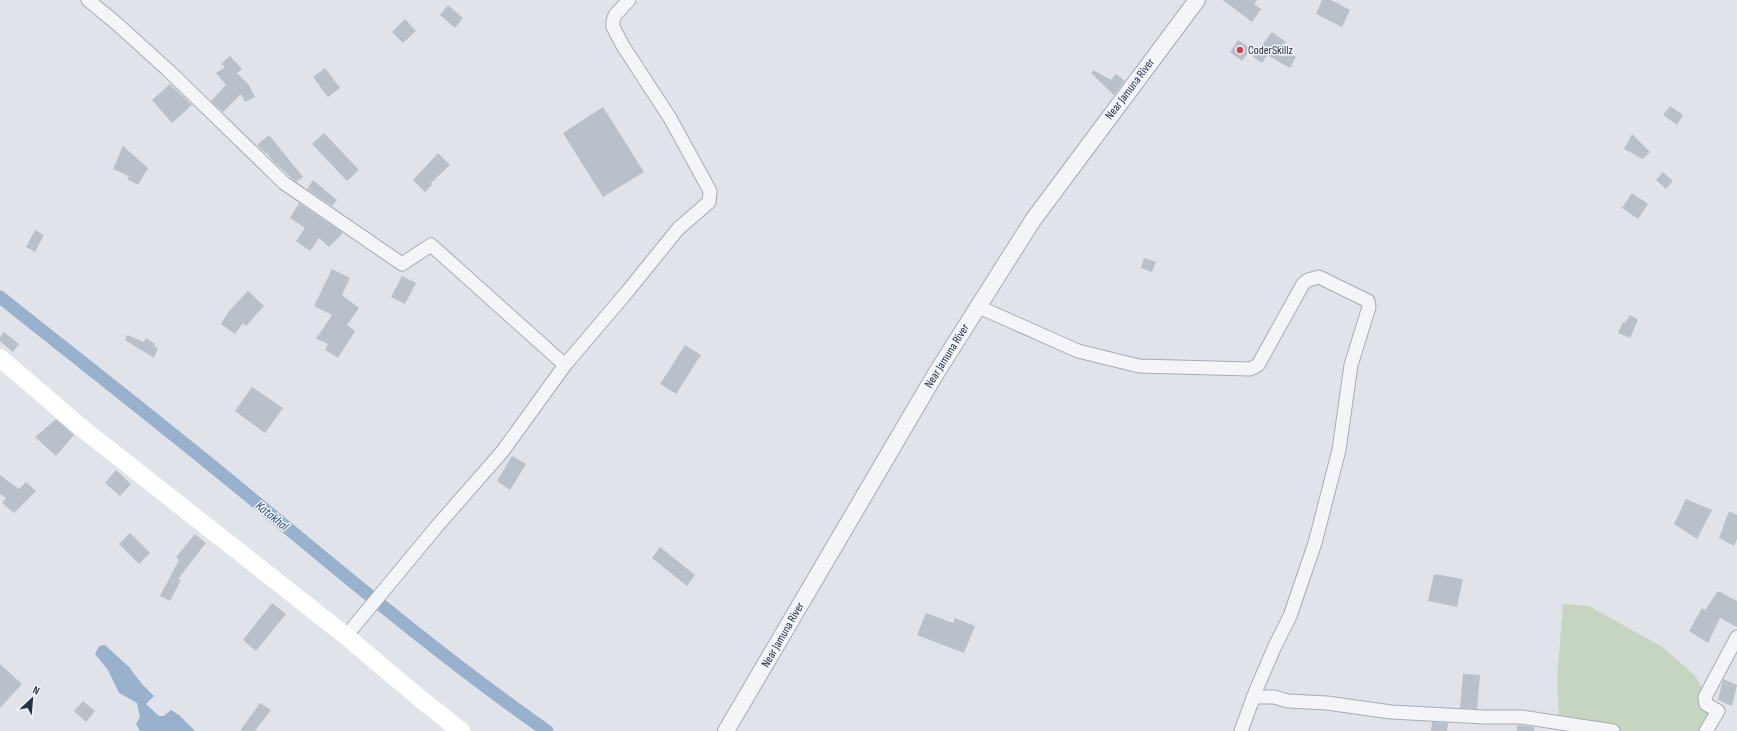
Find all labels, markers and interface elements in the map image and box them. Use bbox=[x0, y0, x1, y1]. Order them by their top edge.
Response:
place label: CoderSkillz bbox=[1248, 43, 1293, 58]
marker: CoderSkillz bbox=[1235, 45, 1245, 55]
street label: Near Jamuna River bbox=[1102, 55, 1158, 123]
street label: Near Jamuna River bbox=[921, 321, 973, 391]
water label: Katakhal bbox=[252, 498, 292, 535]
street label: Near Jamuna River bbox=[758, 599, 808, 670]
north arrow bbox=[12, 679, 52, 719]
text: N bbox=[31, 683, 42, 698]

